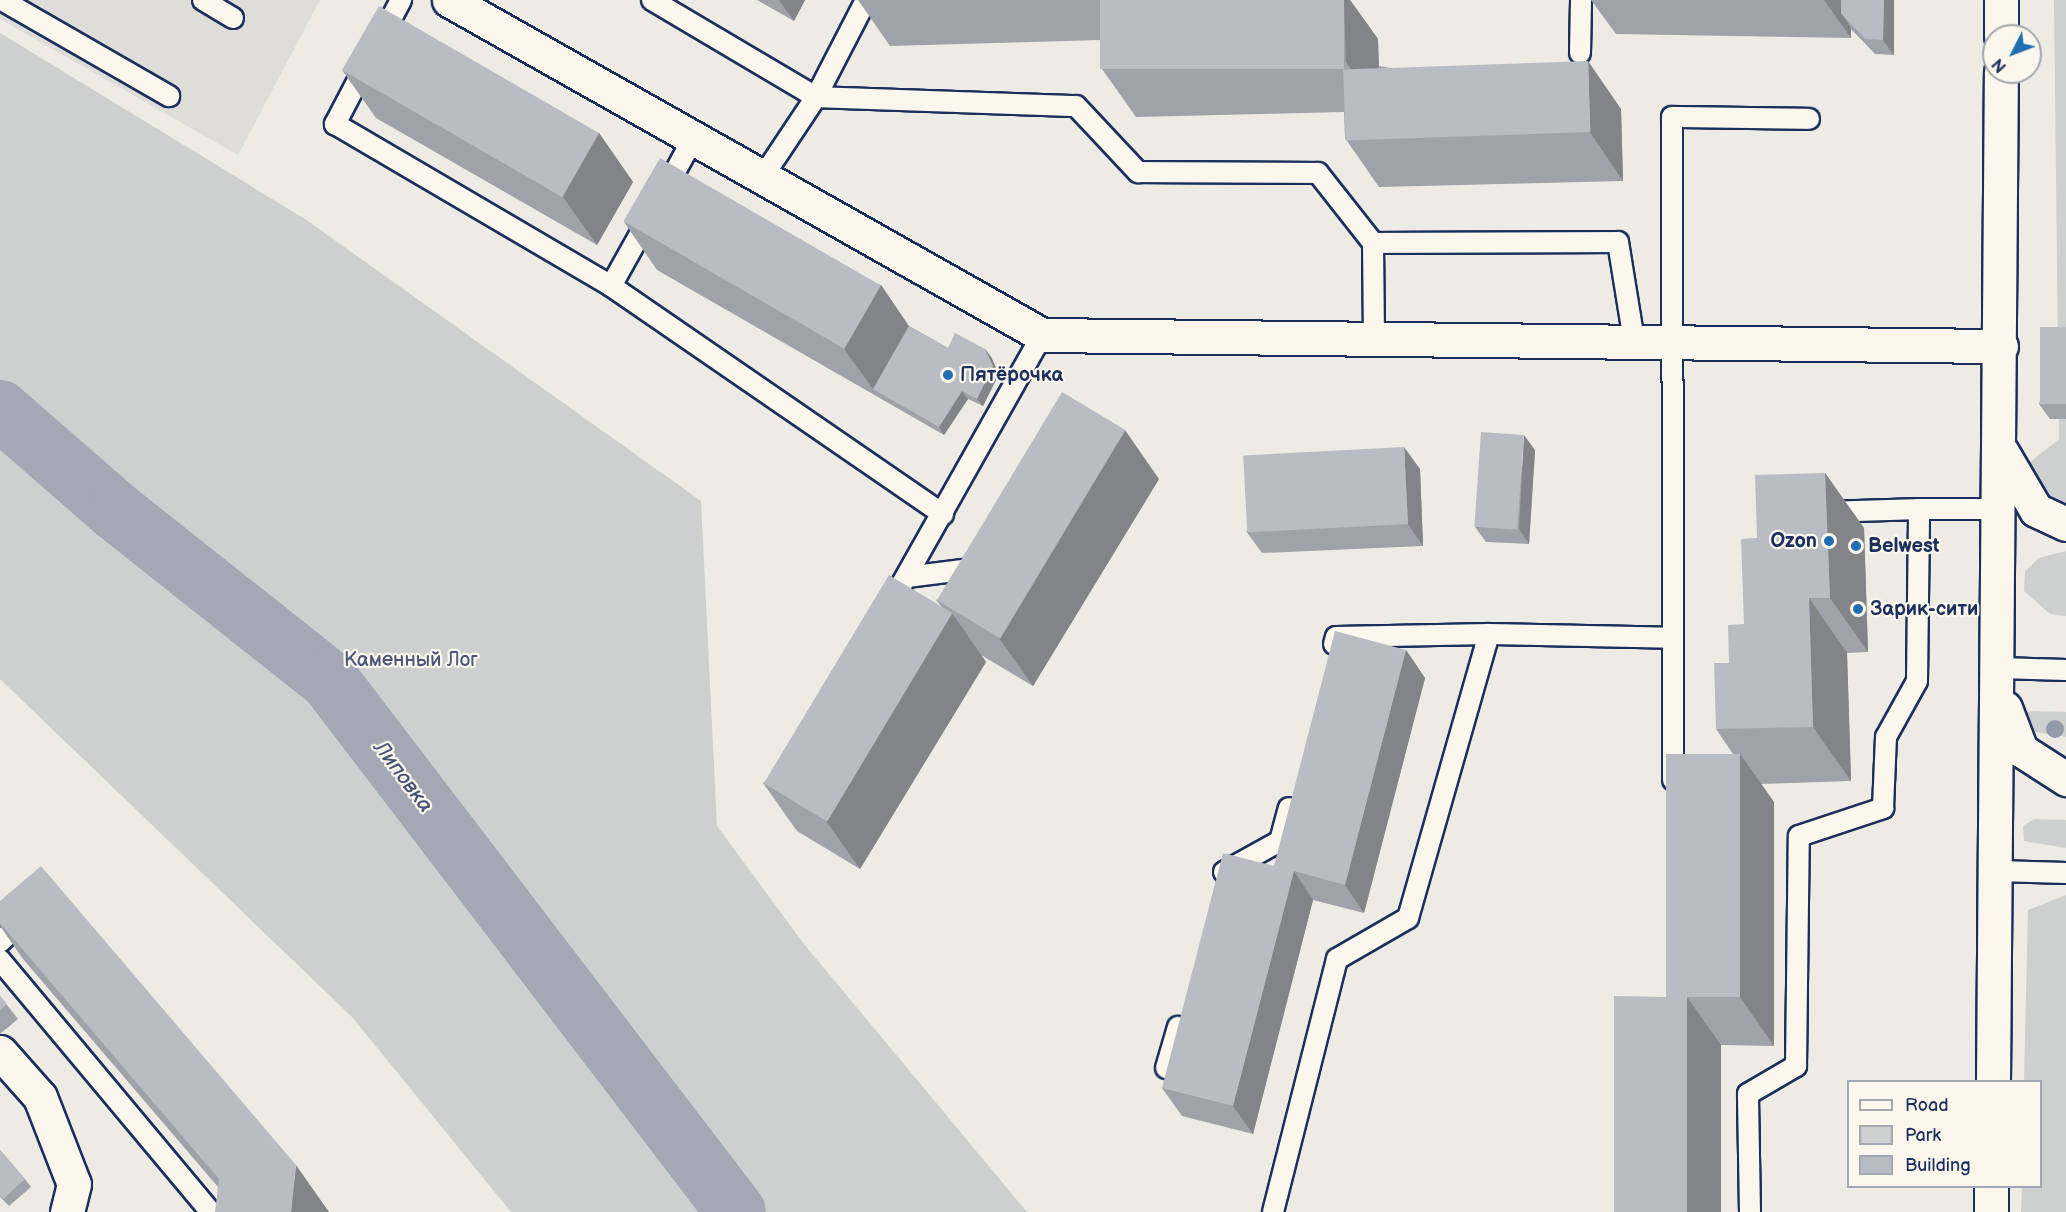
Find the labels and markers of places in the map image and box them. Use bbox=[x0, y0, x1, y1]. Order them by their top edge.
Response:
place label: Пятёрочка bbox=[960, 363, 1063, 387]
marker: Пятёрочка bbox=[941, 368, 955, 382]
place label: Ozon bbox=[1770, 529, 1817, 553]
marker: Ozon bbox=[1822, 534, 1836, 548]
place label: Belwest bbox=[1868, 534, 1940, 558]
marker: Belwest bbox=[1849, 539, 1863, 553]
place label: Зарик-сити bbox=[1870, 597, 1978, 621]
marker: Зарик-сити bbox=[1851, 602, 1865, 616]

